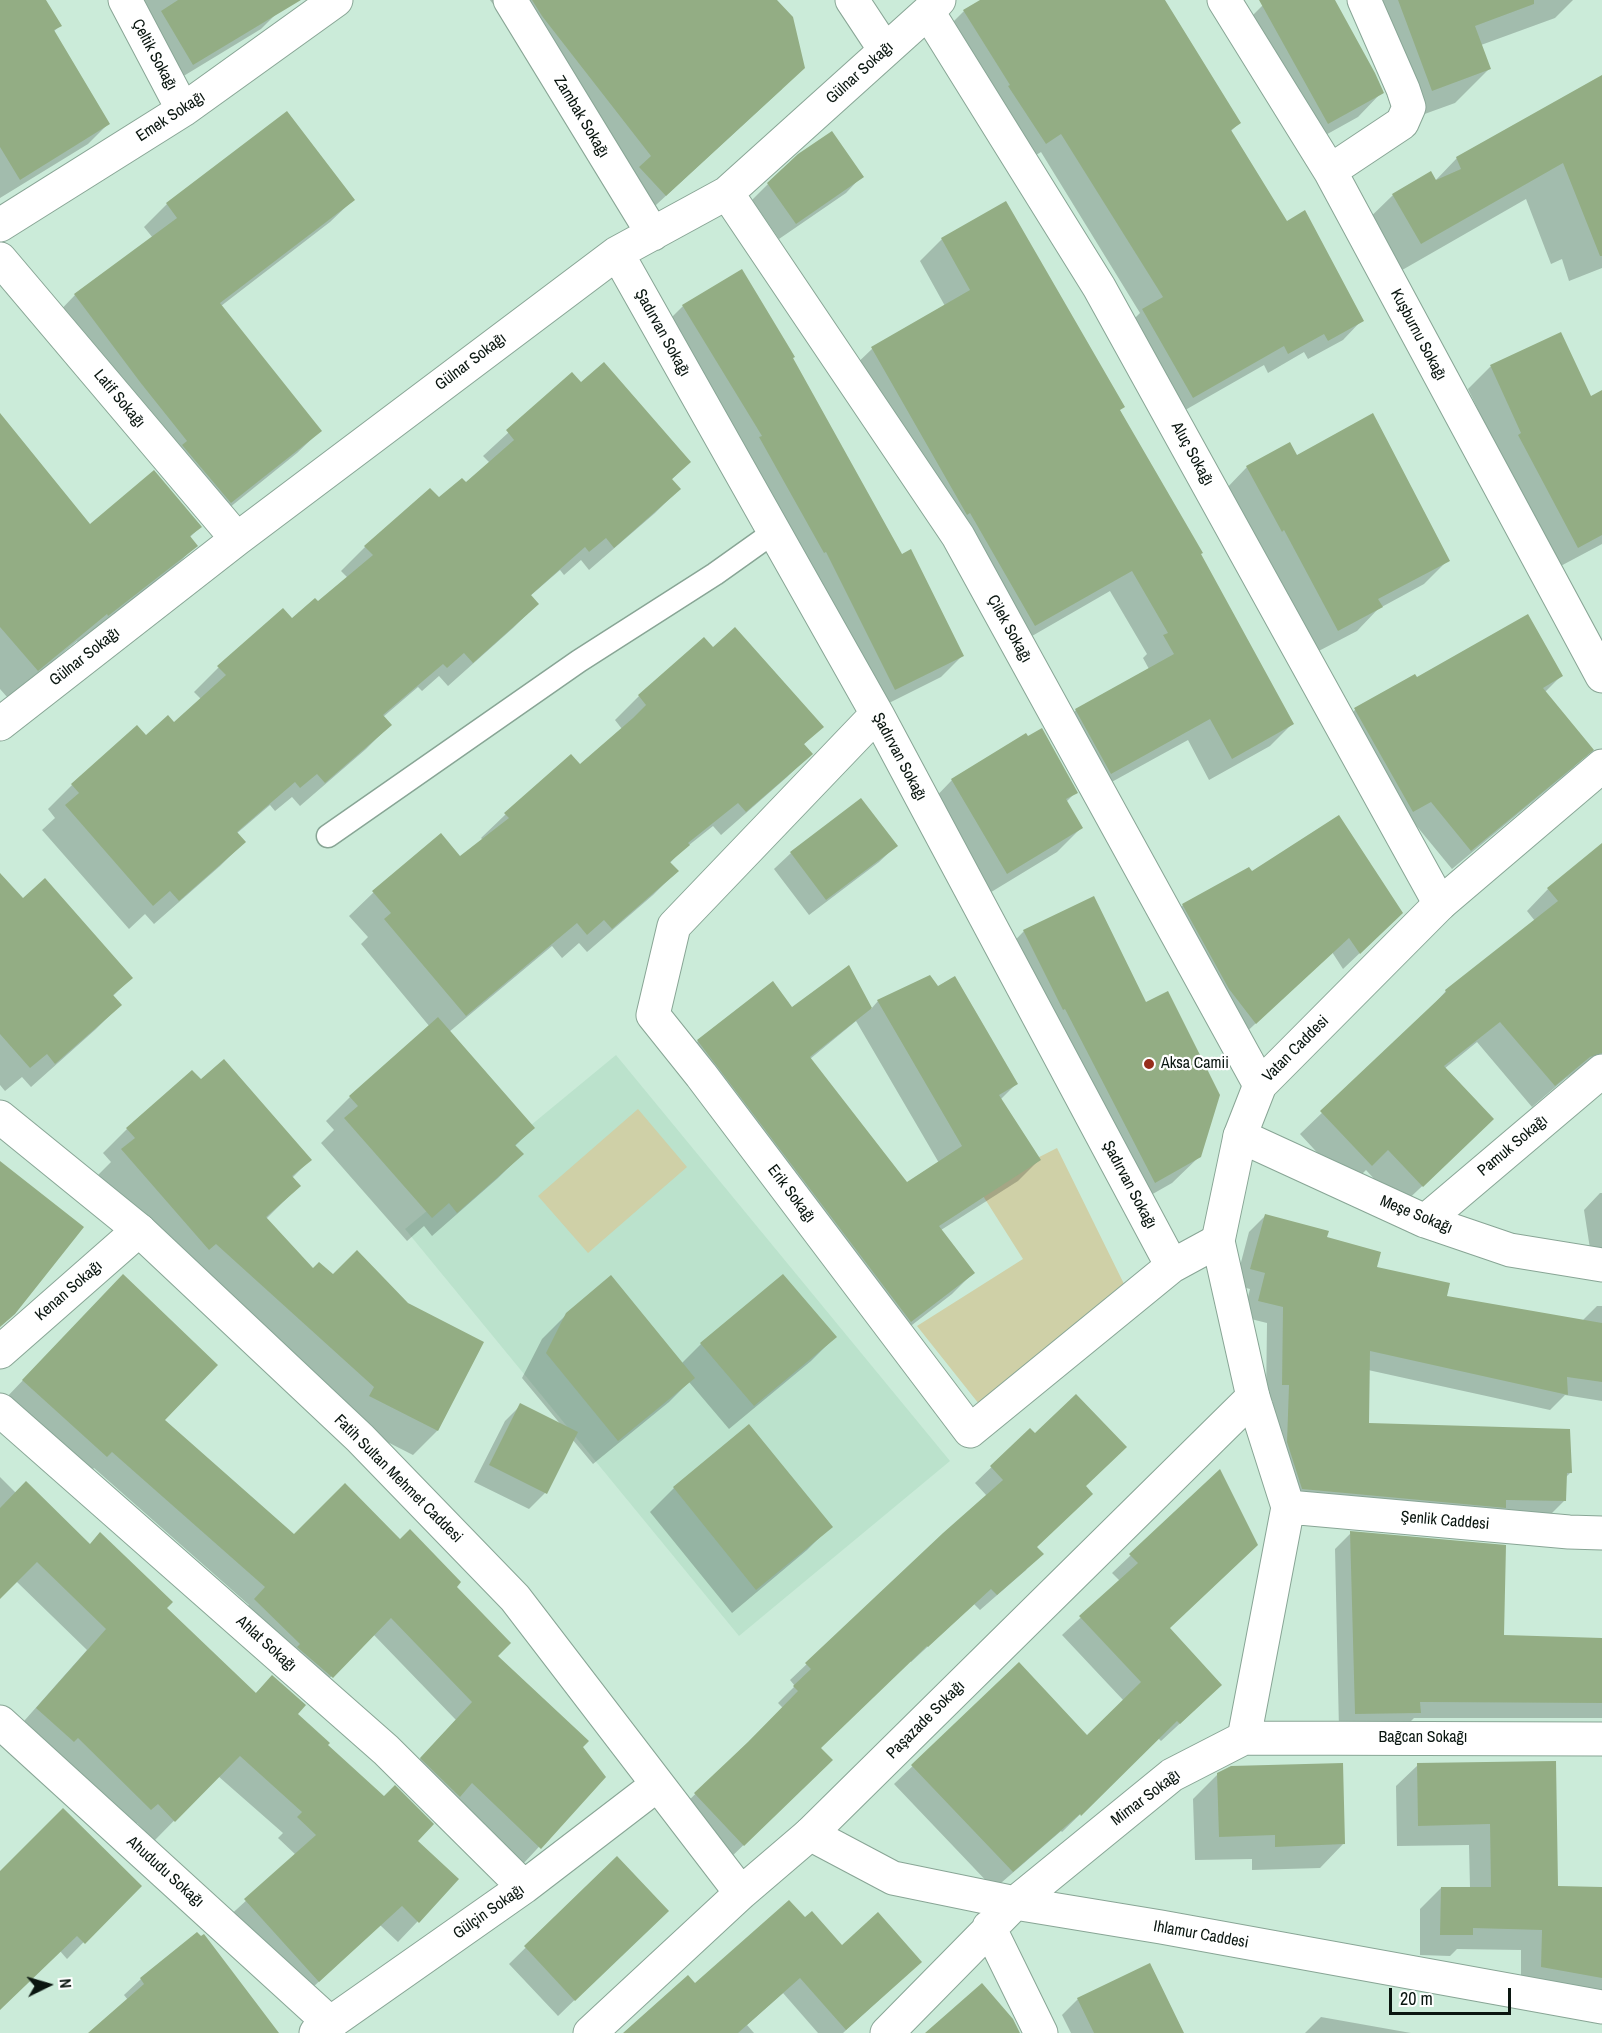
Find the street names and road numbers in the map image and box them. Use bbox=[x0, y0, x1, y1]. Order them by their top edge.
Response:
street label: Çeltik Sokağı bbox=[127, 16, 181, 94]
street label: Gülnar Sokağı bbox=[822, 38, 898, 108]
street label: Zambak Sokağı bbox=[549, 73, 613, 161]
street label: Emek Sokağı bbox=[133, 88, 209, 146]
street label: Şadırvan Sokağı bbox=[630, 286, 694, 380]
street label: Kuşburnu Sokağı bbox=[1386, 286, 1450, 384]
street label: Gülnar Sokağı bbox=[432, 329, 510, 395]
street label: Latif Sokağı bbox=[89, 366, 149, 432]
street label: Aluç Sokağı bbox=[1167, 419, 1217, 489]
street label: Çilek Sokağı bbox=[983, 592, 1035, 666]
street label: Gülnar Sokağı bbox=[46, 624, 124, 690]
street label: Şadırvan Sokağı bbox=[868, 710, 930, 804]
street label: Vatan Caddesi bbox=[1259, 1012, 1333, 1086]
street label: Pamuk Sokağı bbox=[1474, 1111, 1552, 1181]
street label: Şadırvan Sokağı bbox=[1098, 1138, 1160, 1232]
street label: Erik Sokağı bbox=[763, 1161, 819, 1227]
street label: Meşe Sokağı bbox=[1377, 1192, 1455, 1238]
street label: Kenan Sokağı bbox=[32, 1257, 106, 1325]
street label: Fatih Sultan Mehmet Caddesi bbox=[330, 1411, 466, 1547]
street label: Şenlik Caddesi bbox=[1400, 1508, 1490, 1534]
street label: Ahlat Sokağı bbox=[232, 1612, 300, 1676]
street label: Paşazade Sokağı bbox=[883, 1677, 969, 1763]
street label: Bağcan Sokağı bbox=[1379, 1728, 1467, 1748]
street label: Mimar Sokağı bbox=[1108, 1766, 1184, 1830]
street label: Ahududu Sokağı bbox=[123, 1832, 207, 1912]
street label: Gülçin Sokağı bbox=[450, 1881, 528, 1943]
street label: Ihlamur Caddesi bbox=[1152, 1917, 1250, 1953]

